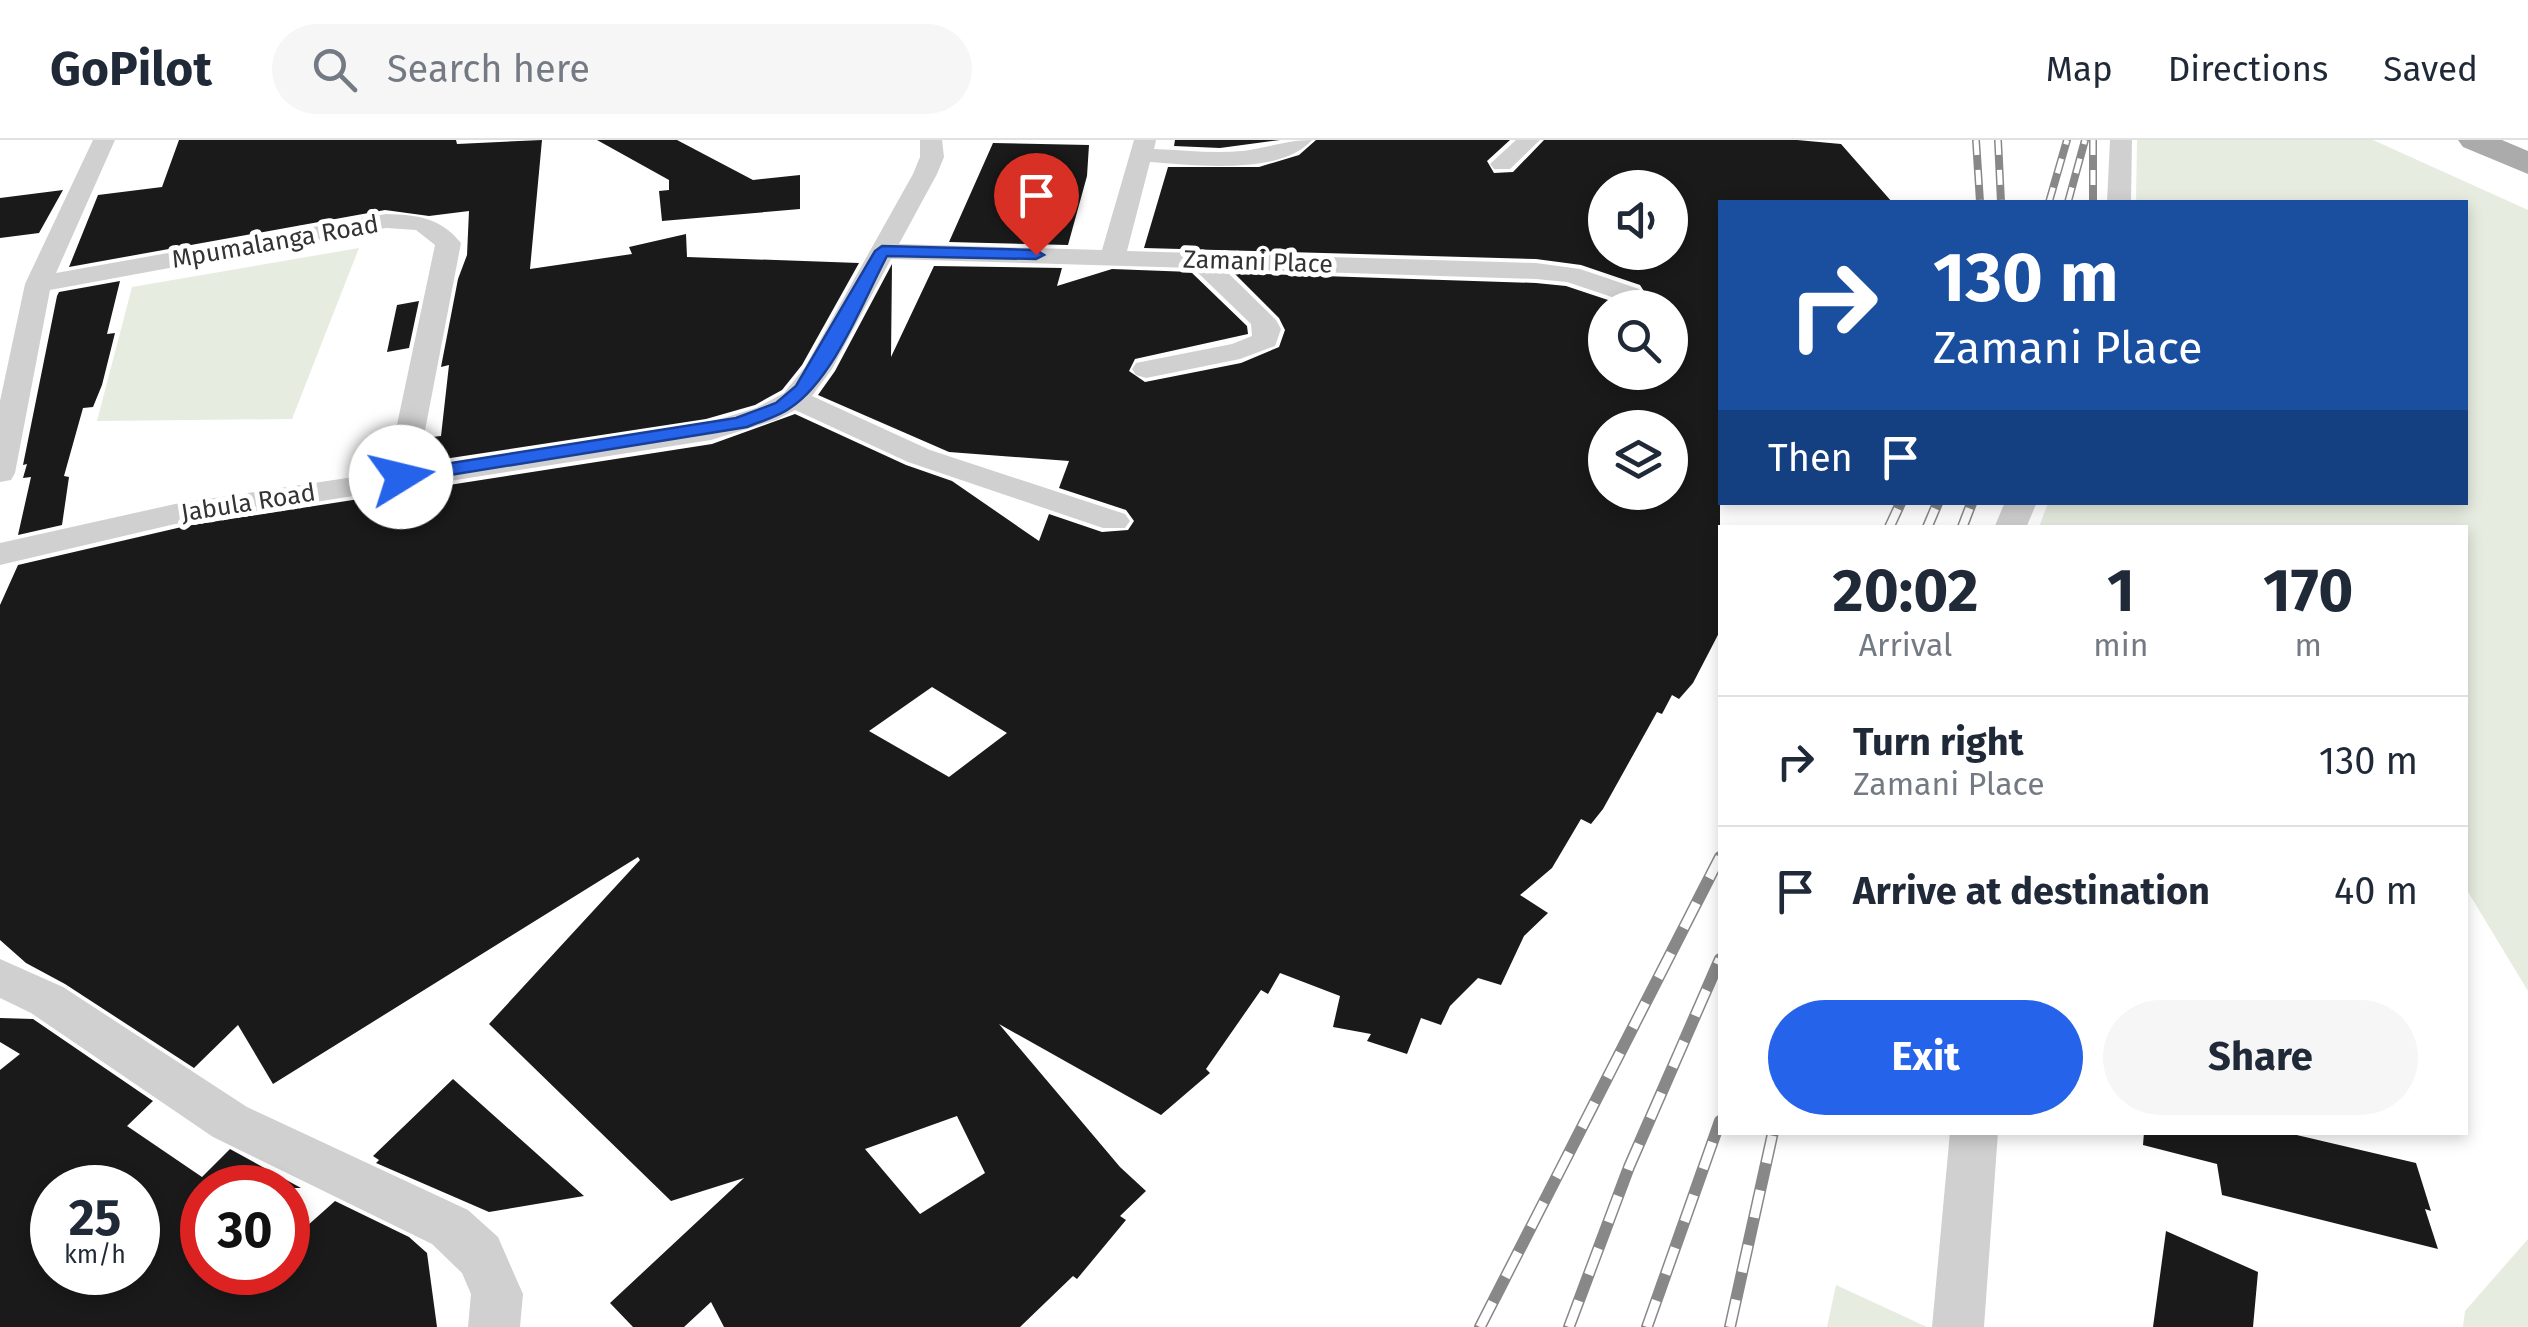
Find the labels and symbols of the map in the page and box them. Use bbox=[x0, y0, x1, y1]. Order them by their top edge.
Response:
pin bbox=[994, 153, 1079, 256]
street label: Mpumalanga Road bbox=[169, 209, 381, 275]
street label: Zamani Place bbox=[1183, 244, 1333, 280]
position arrow bbox=[349, 425, 453, 529]
street label: Jabula Road bbox=[179, 478, 318, 528]
speed limit sign: 30 bbox=[180, 1165, 310, 1295]

